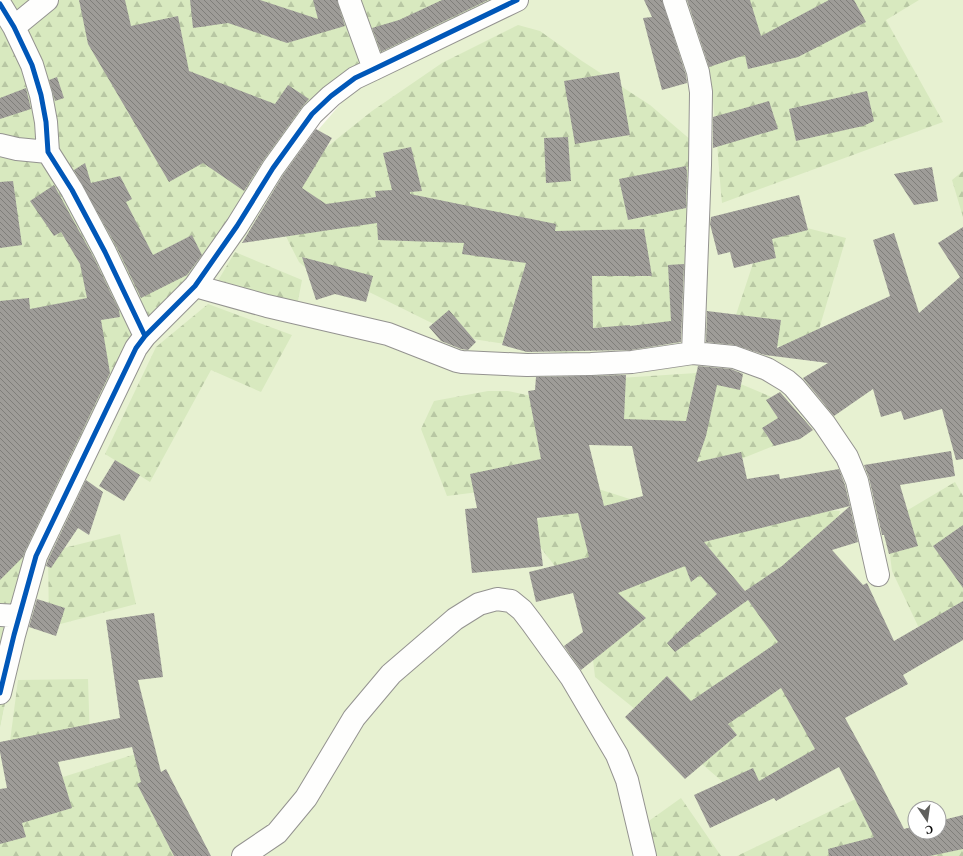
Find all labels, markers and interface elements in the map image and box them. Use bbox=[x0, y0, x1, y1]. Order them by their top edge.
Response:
north arrow bbox=[907, 800, 947, 840]
text: С bbox=[924, 822, 935, 838]

